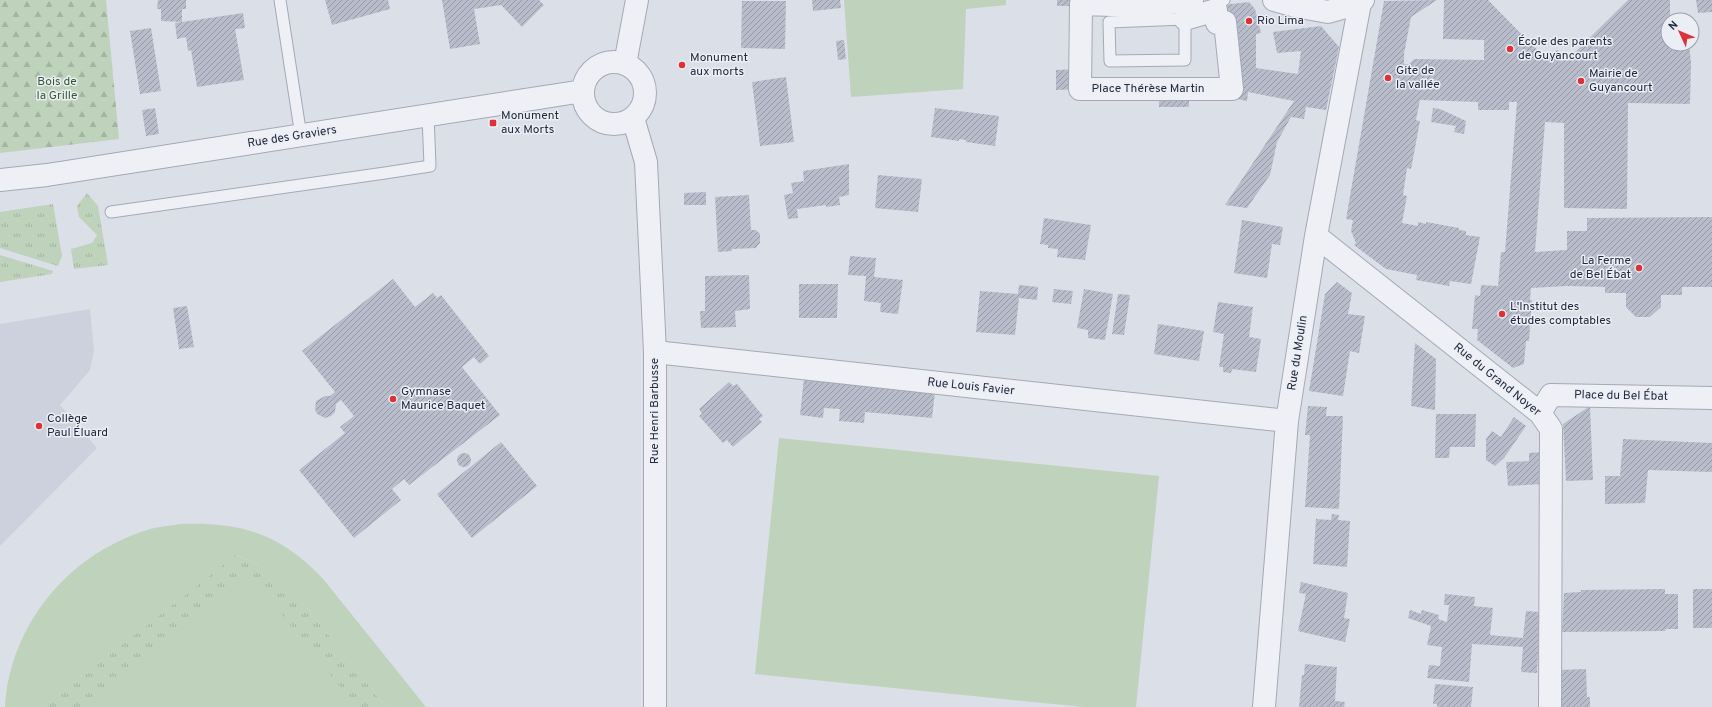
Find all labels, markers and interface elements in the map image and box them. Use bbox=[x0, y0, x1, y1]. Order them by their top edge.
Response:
north arrow bbox=[1660, 12, 1700, 52]
place label: Rio Lima bbox=[1257, 13, 1304, 29]
marker: Rio Lima bbox=[1244, 16, 1254, 26]
text: N bbox=[1666, 18, 1681, 33]
place label: École des parents de Guyancourt bbox=[1518, 34, 1613, 64]
marker: École des parents de Guyancourt bbox=[1505, 44, 1515, 54]
place label: Monument aux morts bbox=[690, 50, 748, 80]
marker: Monument aux morts bbox=[677, 60, 687, 70]
place label: Gite de la vallée bbox=[1396, 63, 1440, 93]
place label: Mairie de Guyancourt bbox=[1589, 66, 1653, 96]
marker: Gite de la vallée bbox=[1383, 73, 1393, 83]
park label: Bois de la Grille bbox=[37, 74, 77, 104]
marker: Mairie de Guyancourt bbox=[1576, 76, 1586, 86]
street label: Place Thérèse Martin bbox=[1091, 81, 1205, 97]
place label: Monument aux Morts bbox=[501, 108, 559, 138]
marker: Monument aux Morts bbox=[488, 118, 498, 128]
street label: Rue des Graviers bbox=[246, 122, 338, 152]
place label: La Ferme de Bel Ébat bbox=[1570, 253, 1631, 283]
marker: La Ferme de Bel Ébat bbox=[1634, 263, 1644, 273]
place label: L'Institut des études comptables bbox=[1510, 299, 1611, 329]
marker: L'Institut des études comptables bbox=[1497, 309, 1507, 319]
street label: Rue du Moulin bbox=[1284, 314, 1312, 392]
street label: Rue du Grand Noyer bbox=[1450, 340, 1544, 421]
street label: Rue Henri Barbusse bbox=[647, 358, 663, 464]
street label: Rue Louis Favier bbox=[926, 374, 1016, 400]
place label: Gymnase Maurice Baquet bbox=[401, 384, 485, 414]
street label: Place du Bel Ébat bbox=[1574, 387, 1668, 405]
marker: Gymnase Maurice Baquet bbox=[388, 394, 398, 404]
place label: Collège Paul Éluard bbox=[47, 411, 108, 441]
marker: Collège Paul Éluard bbox=[34, 421, 44, 431]

